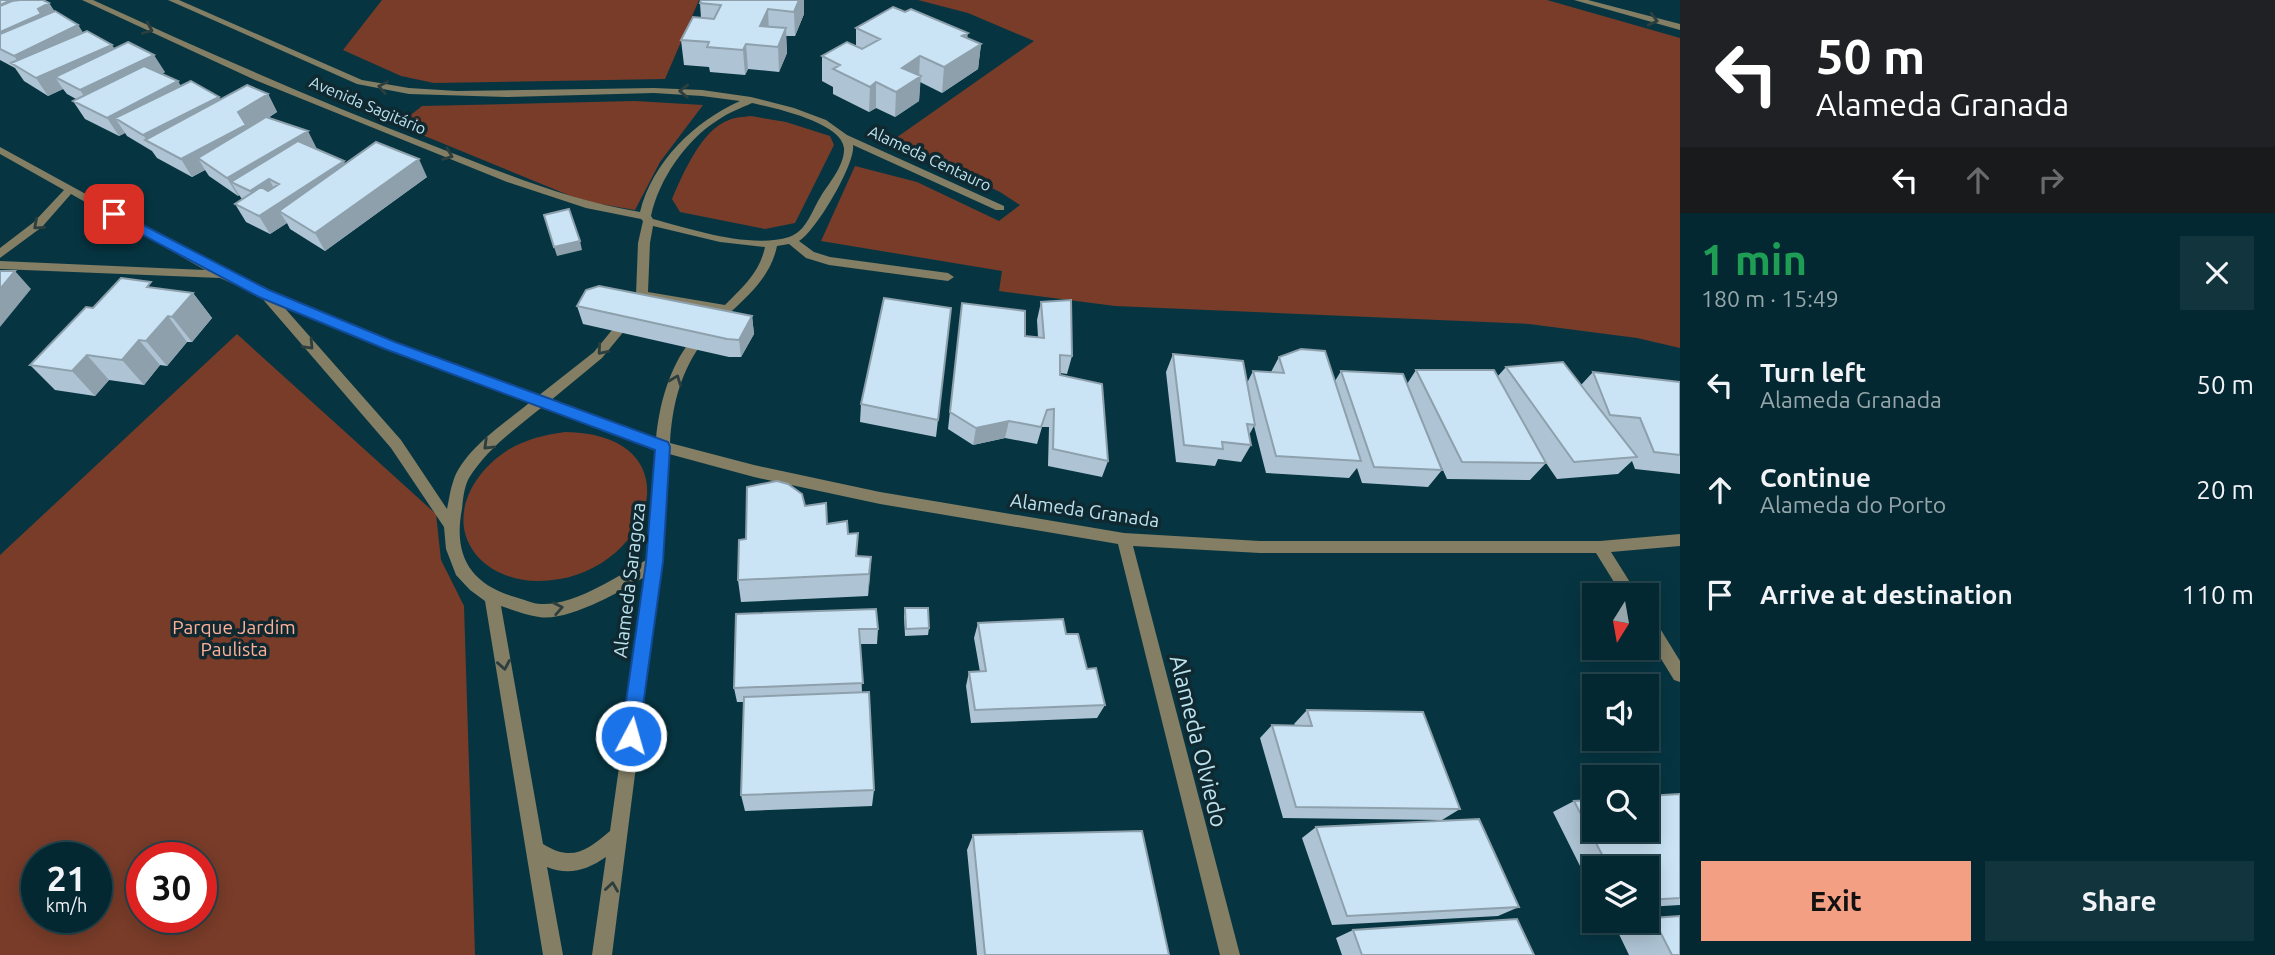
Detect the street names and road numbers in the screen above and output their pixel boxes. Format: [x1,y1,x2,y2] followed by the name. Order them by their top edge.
[307,72,429,138] street label: Avenida Sagitário
[866,122,994,194] street label: Alameda Centauro
[1009,489,1161,531] street label: Alameda Granada
[609,501,649,659] street label: Alameda Saragoza
[1166,652,1232,830] street label: Alameda Olviedo

